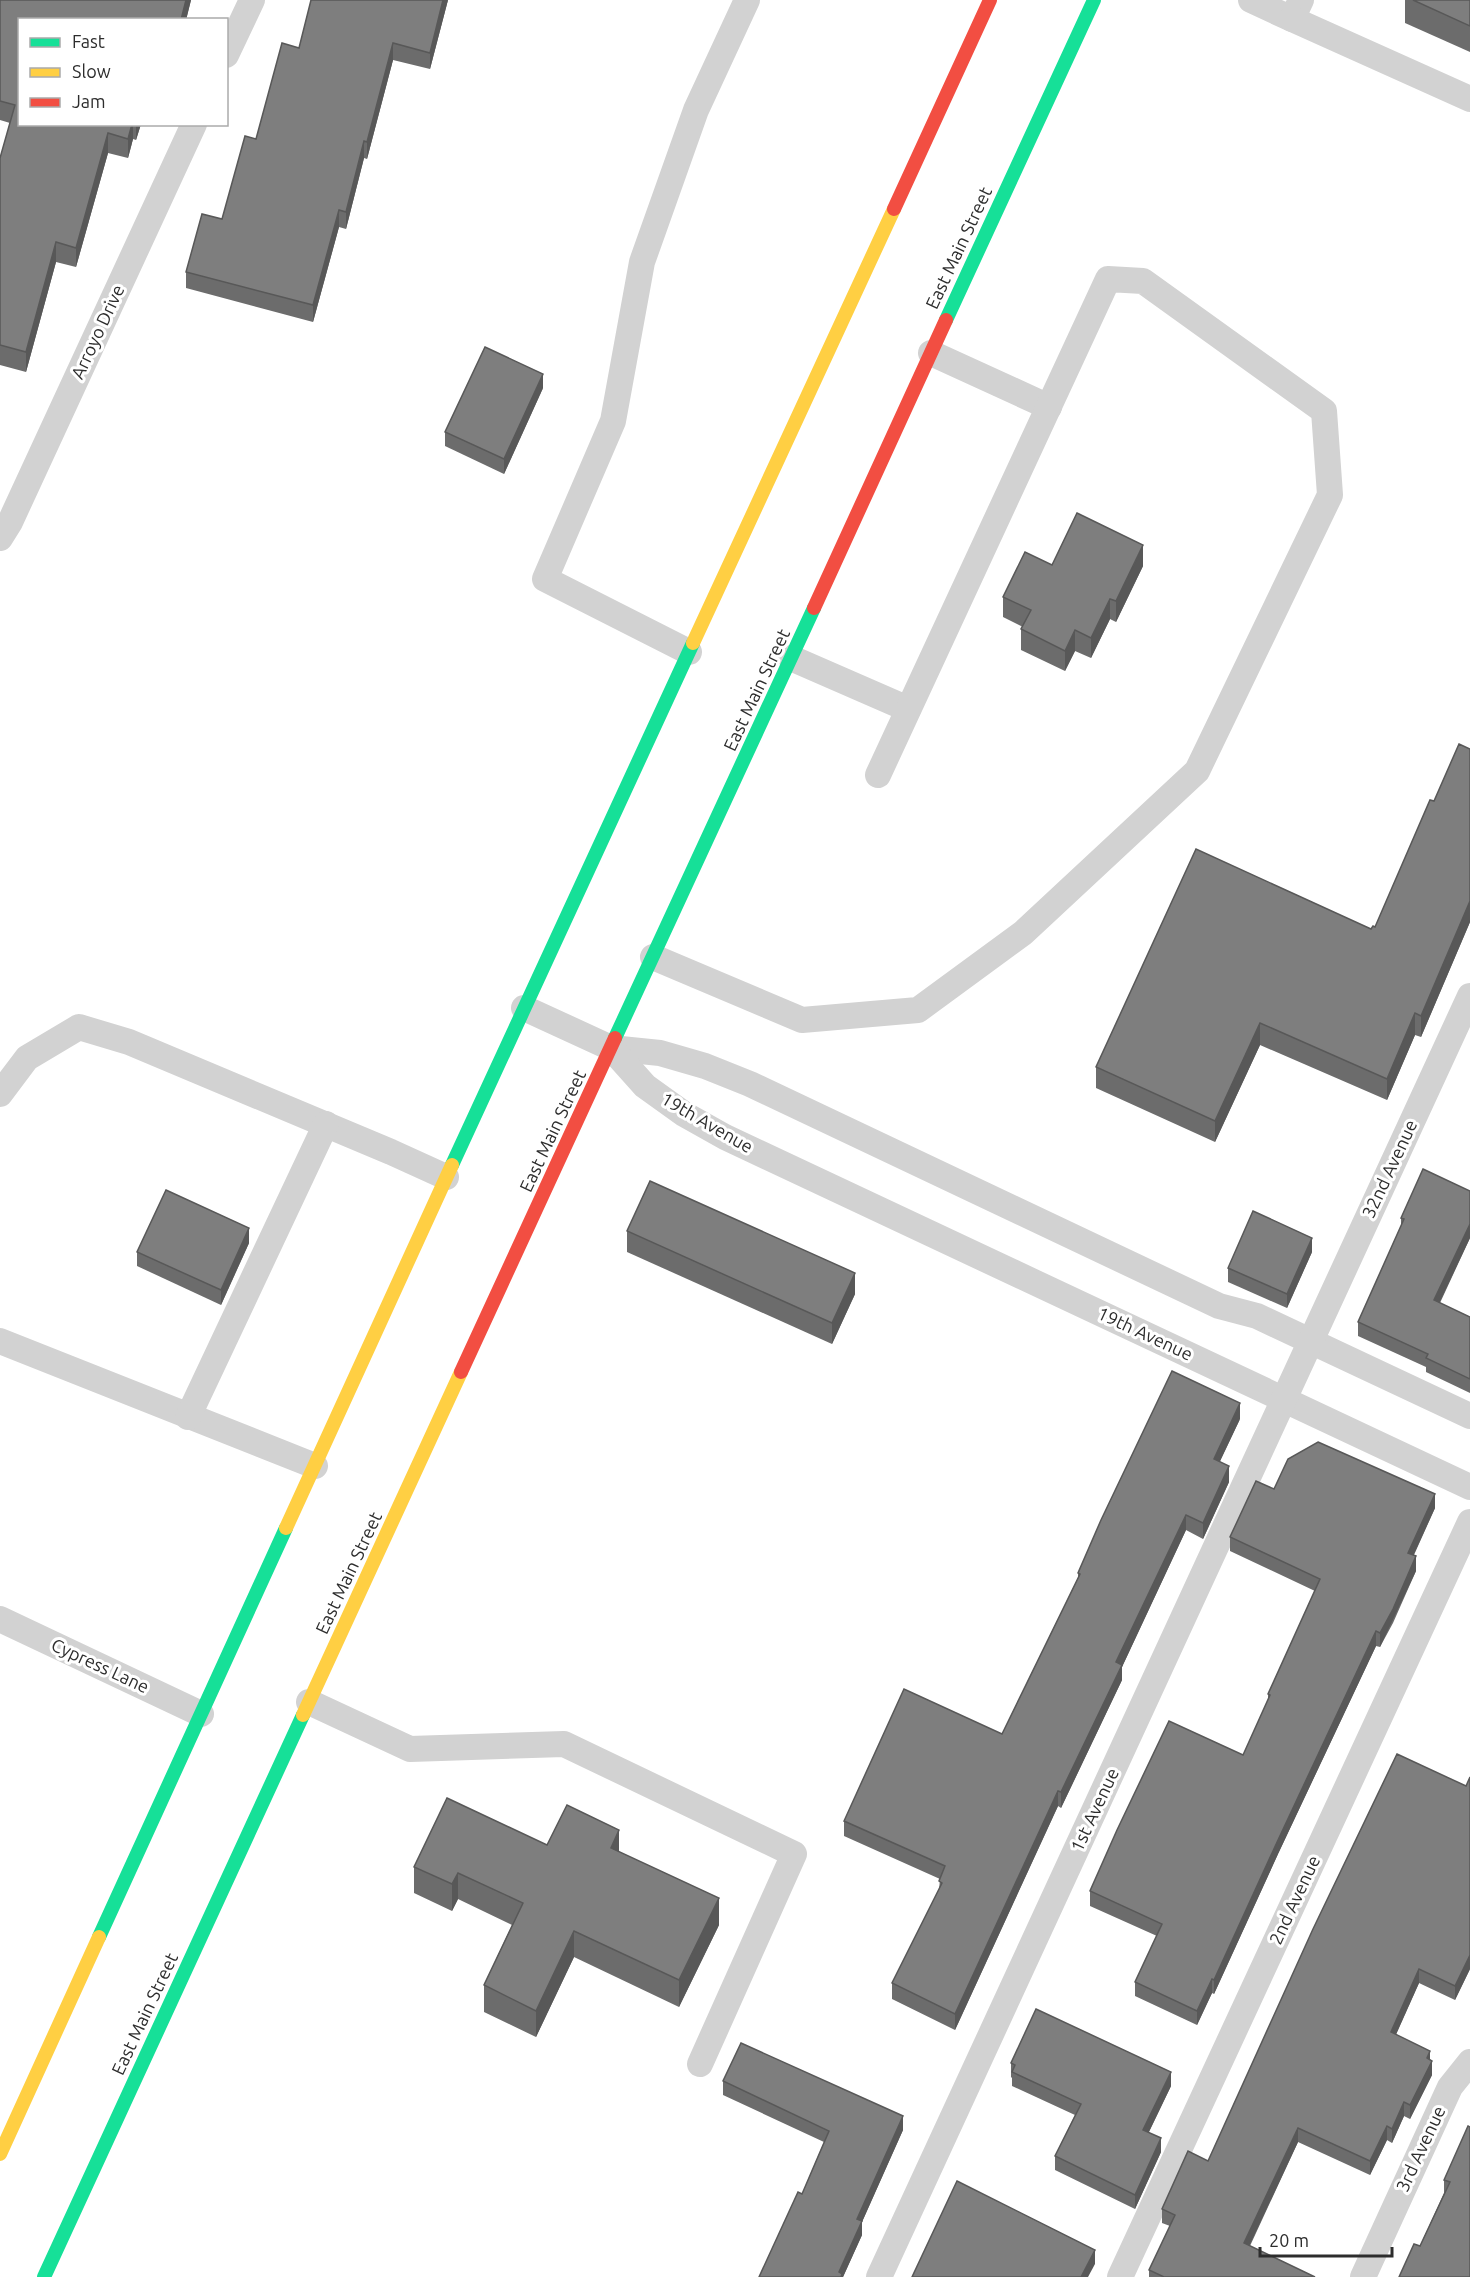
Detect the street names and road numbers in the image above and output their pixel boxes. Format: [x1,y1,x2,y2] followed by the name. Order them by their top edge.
[921,183,995,312] street label: East Main Street
[67,281,128,382] street label: Arroyo Drive
[719,625,793,754] street label: East Main Street
[515,1066,589,1195] street label: East Main Street
[658,1088,757,1156] street label: 19th Avenue
[1358,1116,1421,1221] street label: 32nd Avenue
[1095,1302,1196,1364] street label: 19th Avenue
[311,1508,385,1637] street label: East Main Street
[48,1634,152,1696] street label: Cypress Lane
[1066,1765,1122,1855] street label: 1st Avenue
[1265,1852,1323,1947] street label: 2nd Avenue
[107,1949,181,2078] street label: East Main Street
[1392,2103,1449,2195] street label: 3rd Avenue

